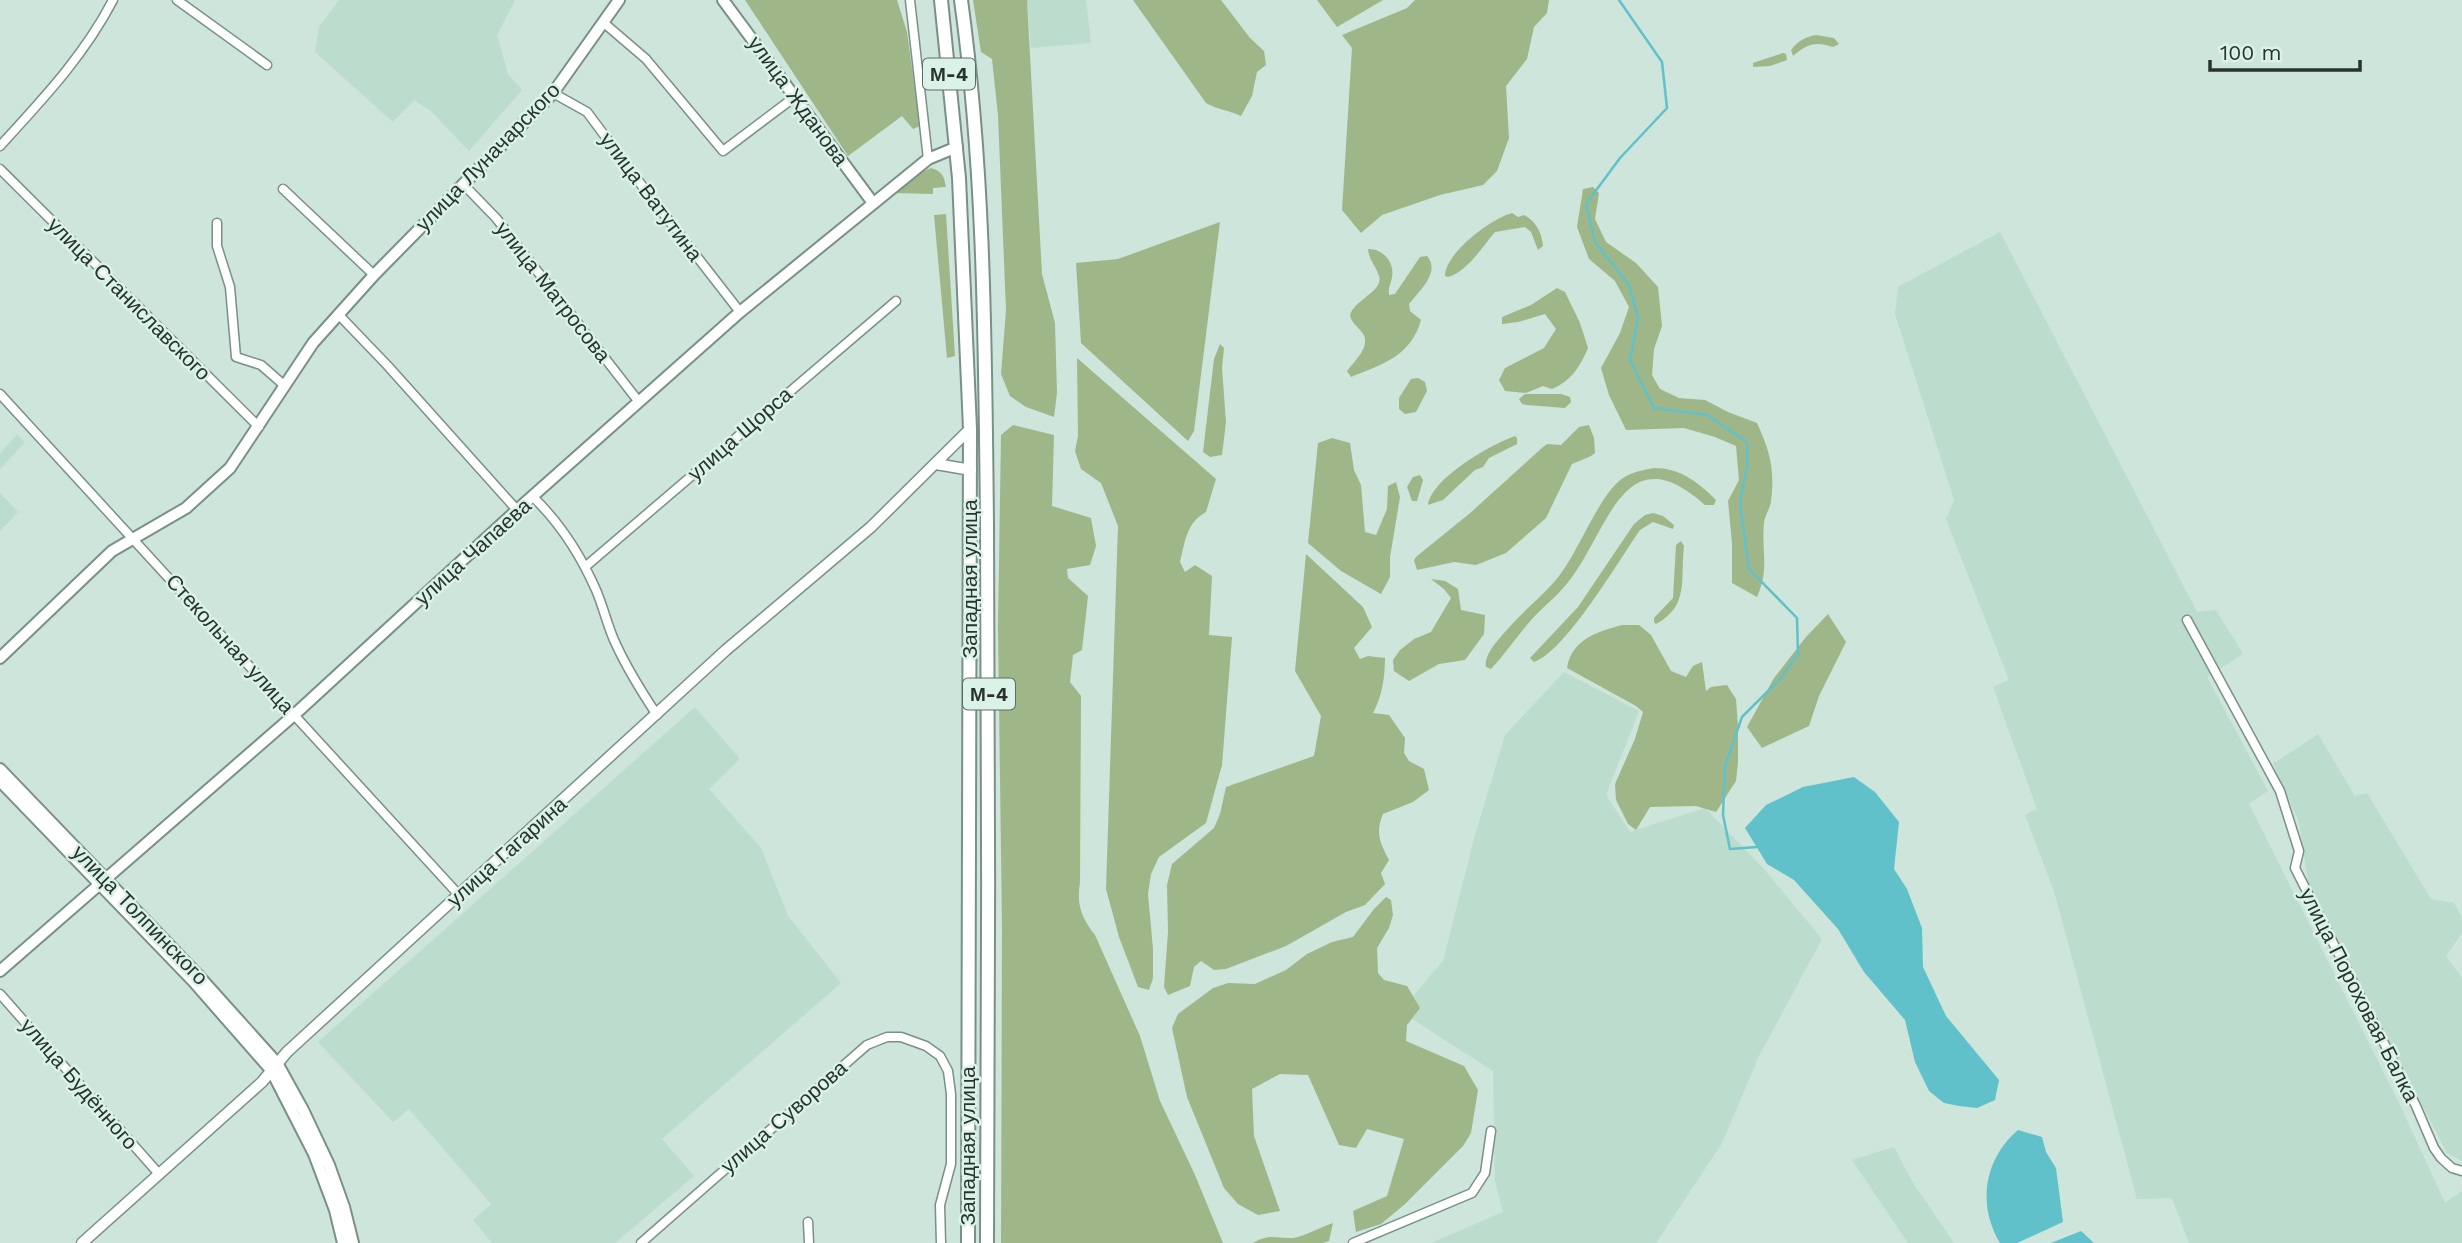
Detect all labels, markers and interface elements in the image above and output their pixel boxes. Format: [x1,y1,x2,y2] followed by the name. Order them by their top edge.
[2210,28,2360,72] scale bar
[743,31,854,171] street label: улица Жданова
[2220,40,2282,65] text: 100 m
[923,58,975,90] road number: М-4
[410,77,565,236] street label: улица Луначарского
[595,127,708,266] street label: улица Ватутина
[43,212,216,385] street label: улица Станиславского
[491,216,616,367] street label: улица Матросова
[682,381,797,486] street label: улица Щорса
[409,493,536,610] street label: улица Чапаева
[957,499,982,659] street label: Западная улица
[161,569,300,719] street label: Стекольная улица
[963,678,1015,709] road number: М-4
[442,791,572,912] street label: улица Гагарина
[67,840,214,990] street label: улица Толпинского
[2295,884,2425,1106] street label: улица Пороховая Балка
[16,1013,143,1154] street label: улица Будённого
[715,1055,852,1178] street label: улица Суворова
[955,1066,980,1226] street label: Западная улица

